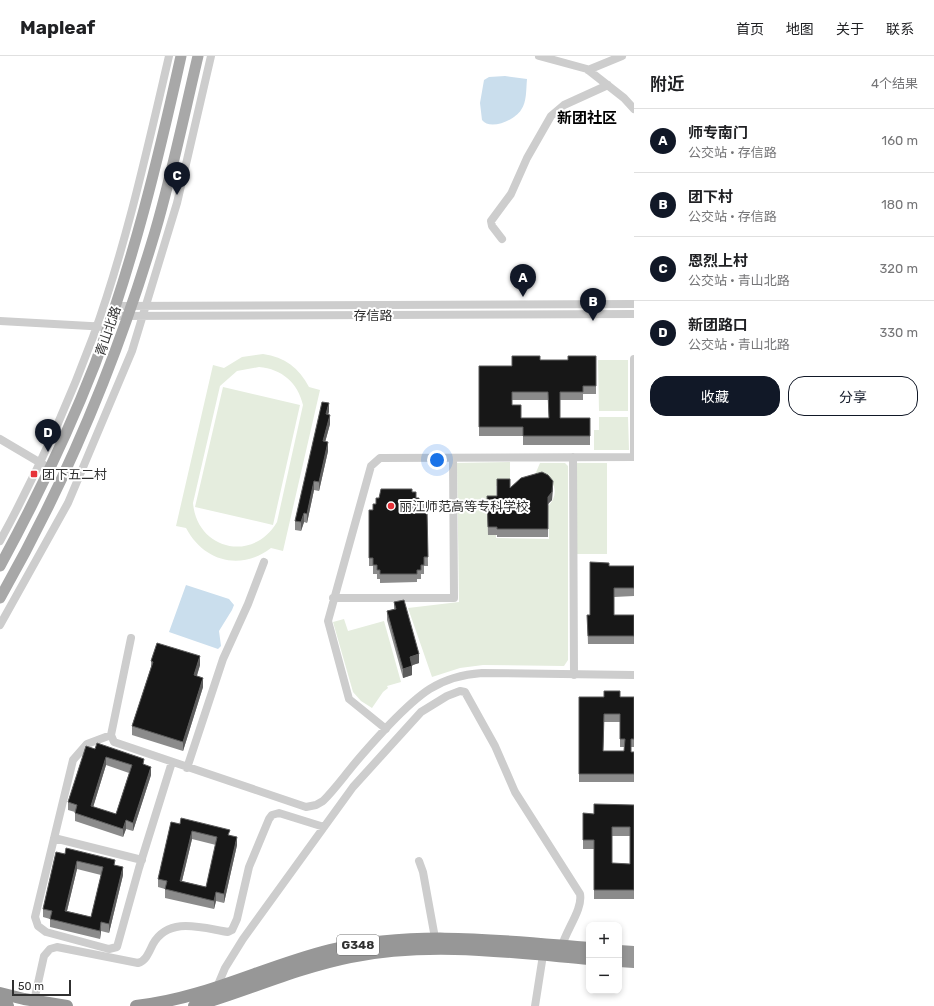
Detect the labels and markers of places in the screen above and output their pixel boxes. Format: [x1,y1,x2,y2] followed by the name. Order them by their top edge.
[164,162,190,195] pin: C
[510,264,536,297] pin: A
[580,288,606,321] pin: B
[35,419,61,452] pin: D
[42,467,107,482] place label: 团下五二村
[29,469,39,479] marker: 团下五二村
[399,499,529,514] place label: 丽江师范高等专科学校
[386,501,396,511] marker: 丽江师范高等专科学校

